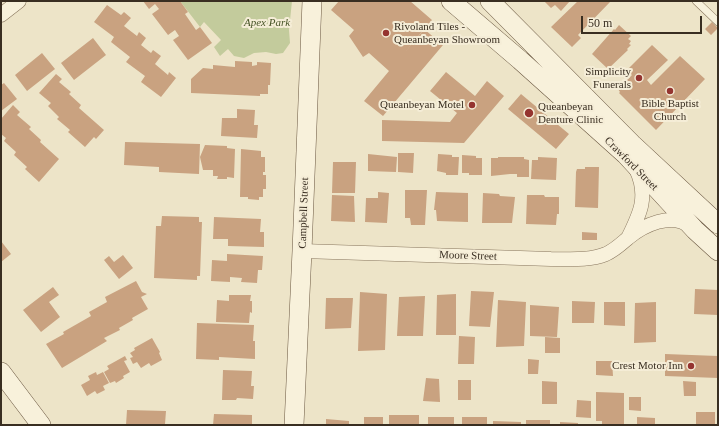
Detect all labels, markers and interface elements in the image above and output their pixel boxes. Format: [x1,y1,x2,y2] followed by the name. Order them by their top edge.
[583,8,704,34] scale bar
[244,16,290,30] park label: Apex Park
[588,16,612,30] text: 50 m
[394,20,500,46] place label: Rivoland Tiles - Queanbeyan Showroom
[381,28,391,38] marker: Rivoland Tiles - Queanbeyan Showroom
[585,65,631,91] place label: Simplicity Funerals
[634,73,644,83] marker: Simplicity Funerals
[665,86,675,96] marker: Bible Baptist Church
[641,97,699,123] place label: Bible Baptist Church
[380,98,464,112] place label: Queanbeyan Motel
[467,100,477,110] marker: Queanbeyan Motel
[538,100,603,126] place label: Queanbeyan Denture Clinic
[523,107,535,119] marker: Queanbeyan Denture Clinic
[601,134,661,194] street label: Crawford Street
[296,177,312,249] street label: Campbell Street
[439,248,497,264] street label: Moore Street
[612,359,683,373] place label: Crest Motor Inn
[686,361,696,371] marker: Crest Motor Inn

